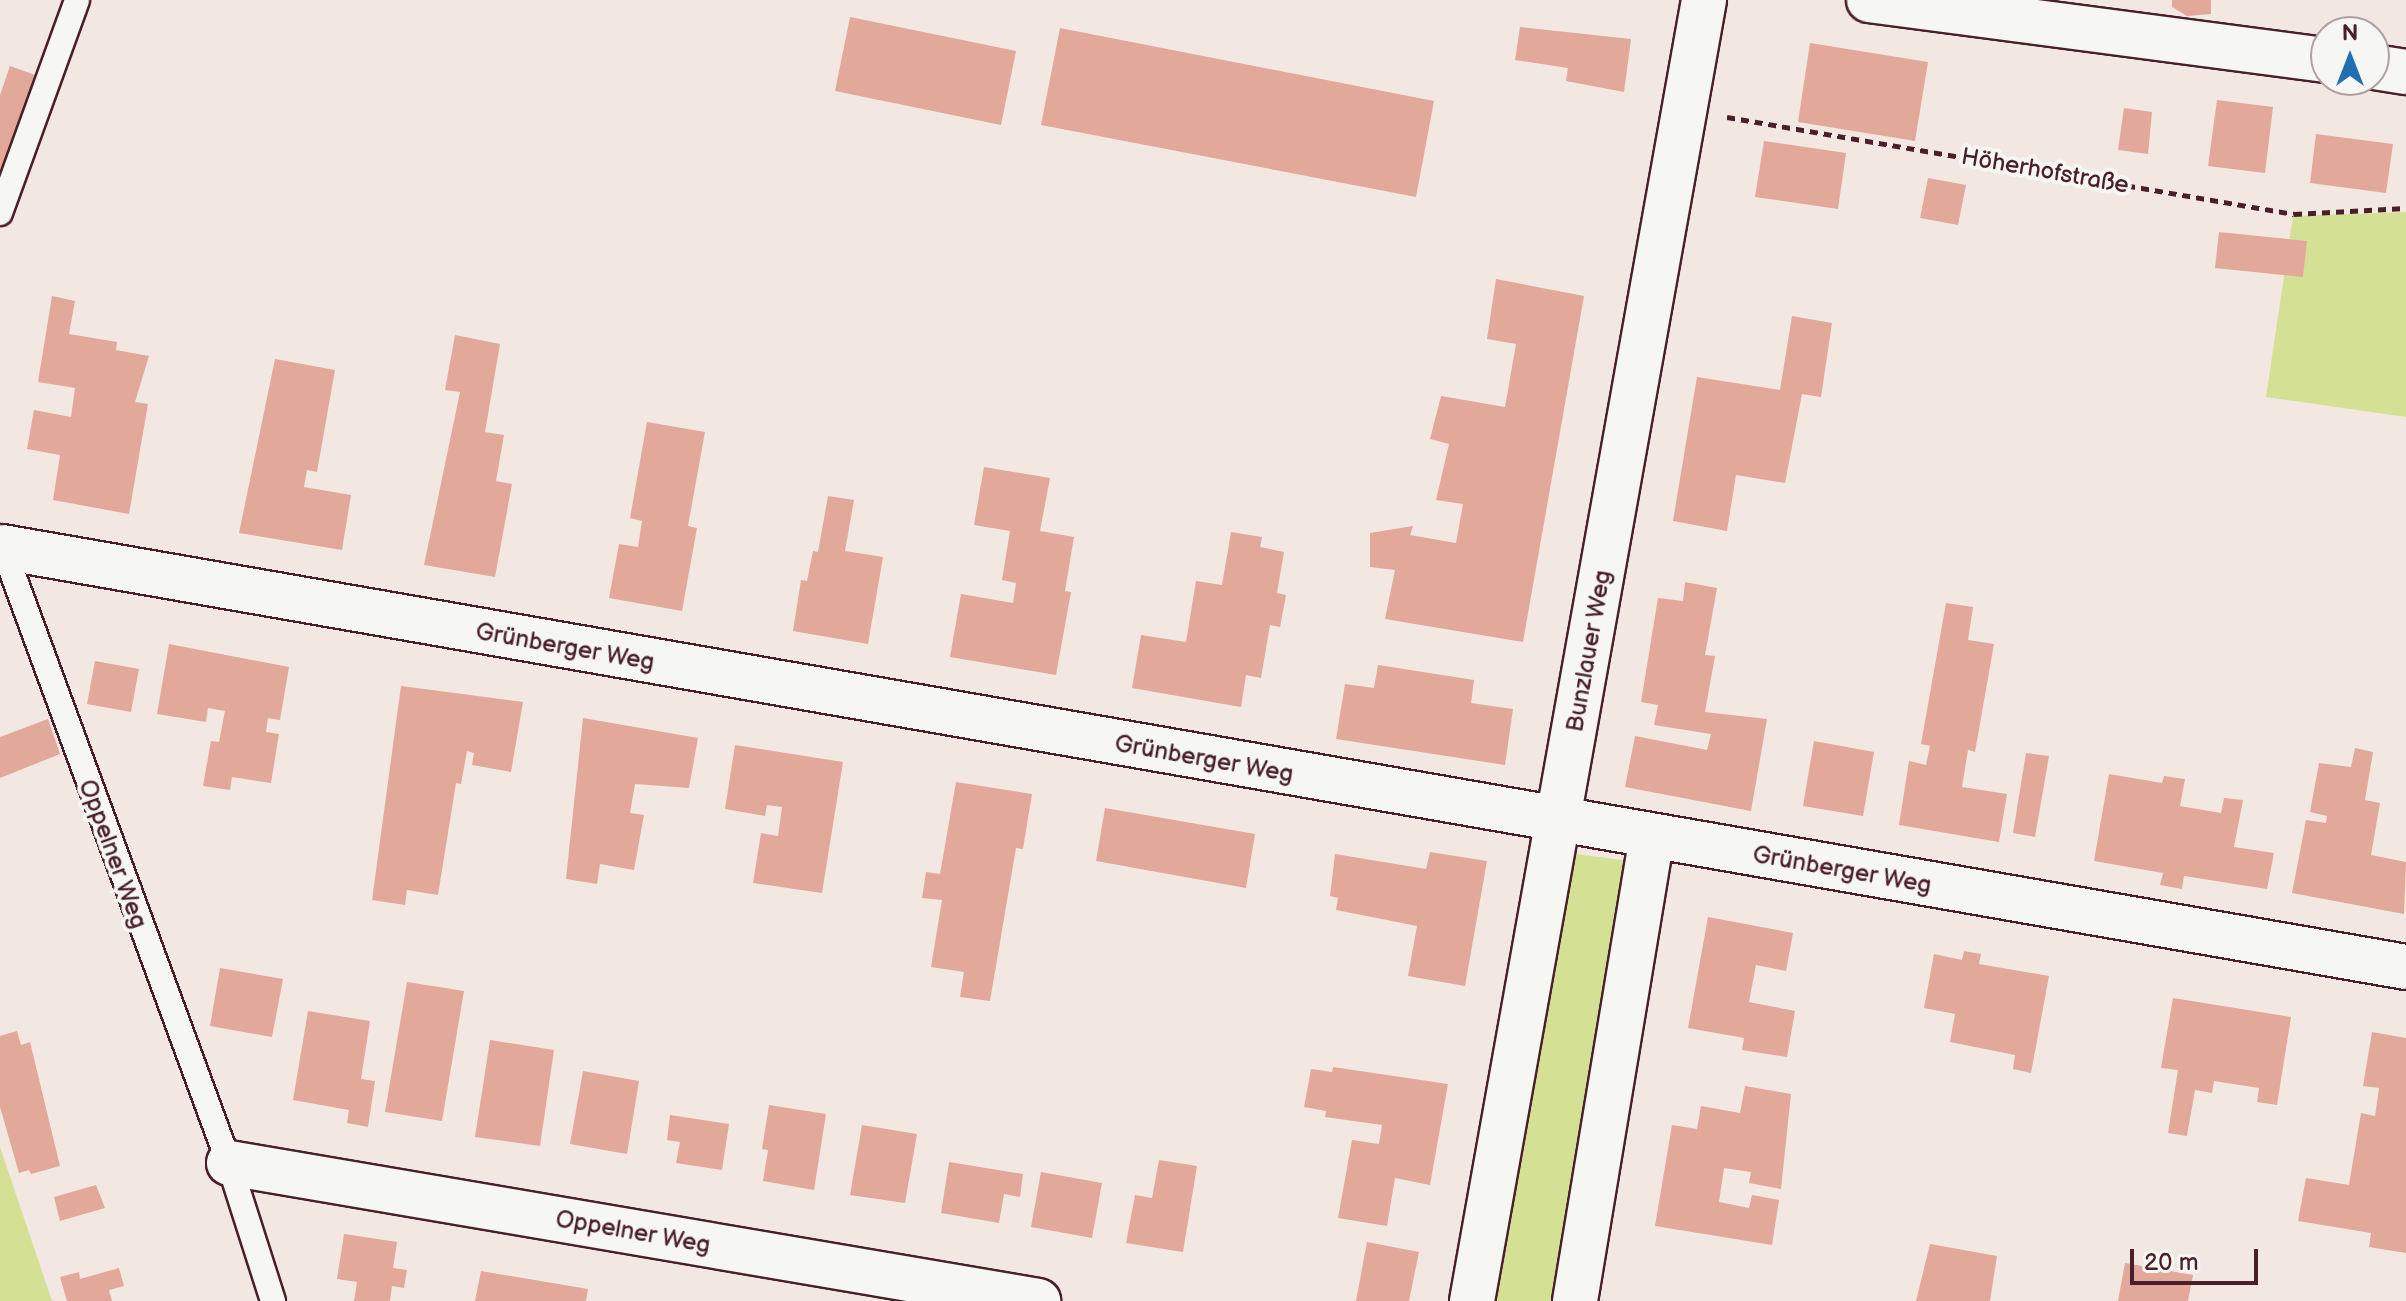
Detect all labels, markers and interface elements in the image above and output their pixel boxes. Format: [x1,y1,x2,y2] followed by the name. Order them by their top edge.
[2310,16,2390,96] north arrow
[2342,20,2358,47] text: N
[1959,142,2131,200] street label: Höherhofstraße
[1560,567,1618,735] street label: Bunzlauer Weg
[473,617,657,677] street label: Grünberger Weg
[1112,729,1296,789] street label: Grünberger Weg
[73,775,153,933] street label: Oppelner Weg
[1750,840,1934,900] street label: Grünberger Weg
[553,1204,713,1260] street label: Oppelner Weg
[2134,1233,2262,1283] scale bar
[2144,1248,2199,1277] text: 20 m

